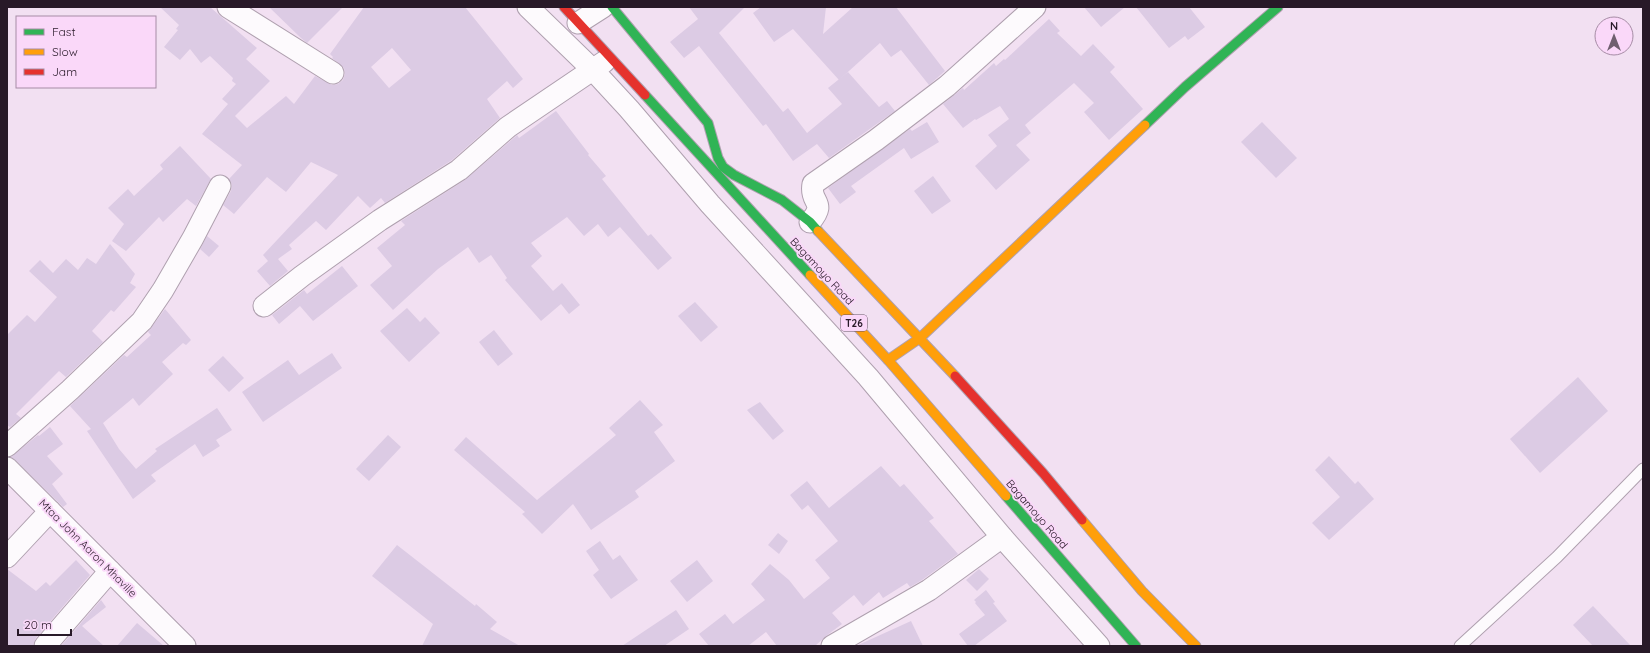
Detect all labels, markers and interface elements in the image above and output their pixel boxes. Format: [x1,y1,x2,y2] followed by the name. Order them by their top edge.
[16,16,156,88] legend
[1594,16,1634,56] north arrow
[1610,19,1618,33] text: N
[52,24,76,39] text: Fast
[52,44,78,59] text: Slow
[52,64,77,79] text: Jam
[787,234,857,308] street label: Bagamoyo Road
[841,315,867,331] road number: T26
[1003,477,1071,551] street label: Bagamoyo Road
[36,496,140,600] street label: Mtaa John Aaron Mhaville
[18,611,71,637] scale bar
[24,617,52,632] text: 20 m

